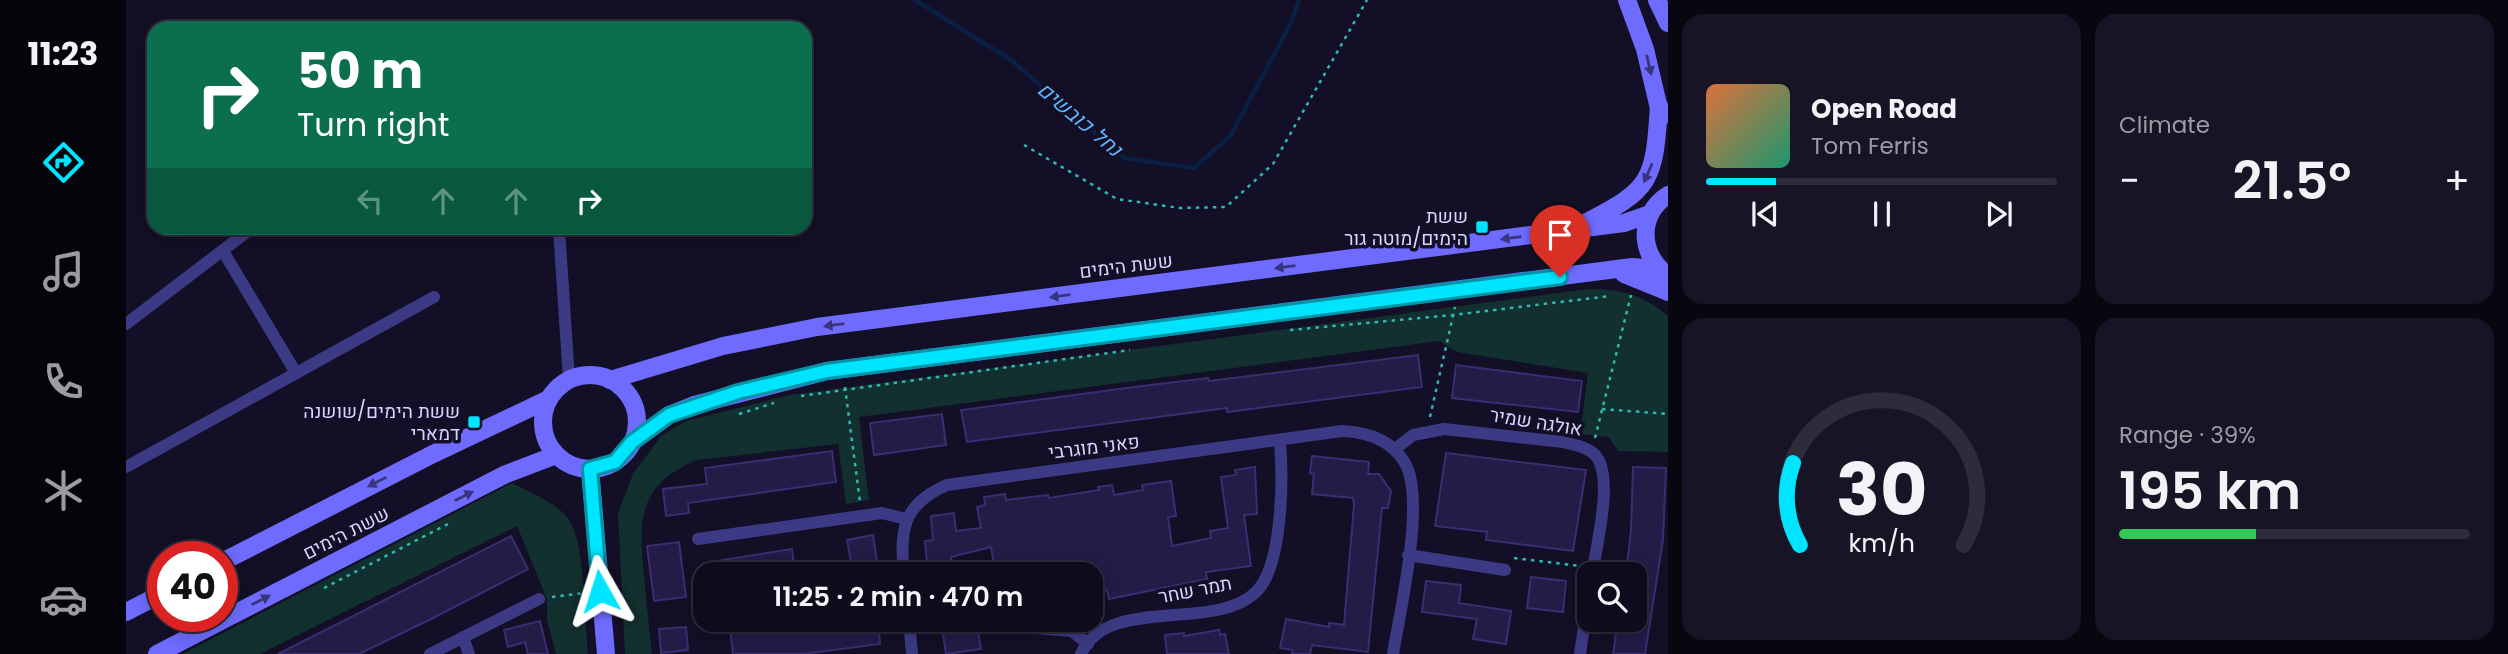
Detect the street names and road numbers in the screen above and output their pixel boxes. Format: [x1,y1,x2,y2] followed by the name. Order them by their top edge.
[1078,247,1174,285] street label: ששת הימים
[1488,401,1584,443] street label: אולגה שמיר
[1047,428,1141,466] street label: פאני מוגרבי
[298,500,394,566] street label: ששת הימים
[1156,570,1234,610] street label: תמר שחר

